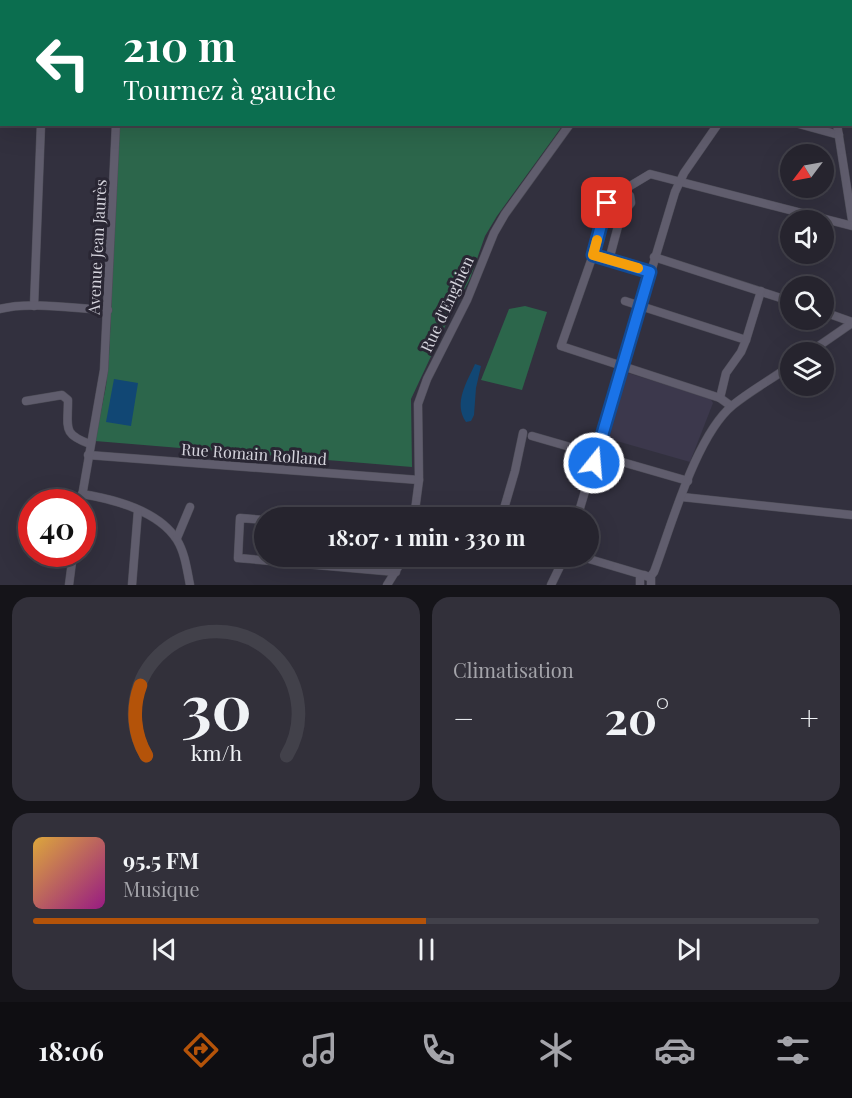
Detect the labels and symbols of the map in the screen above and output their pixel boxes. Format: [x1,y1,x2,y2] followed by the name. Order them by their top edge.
[780,144,834,198] north arrow
[581,177,632,228] pin
[82,179,111,316] street label: Avenue Jean Jaurès
[415,252,478,355] street label: Rue d'Enghien
[562,431,626,495] position arrow
[180,438,328,469] street label: Rue Romain Rolland
[18,489,96,567] speed limit sign: 40

